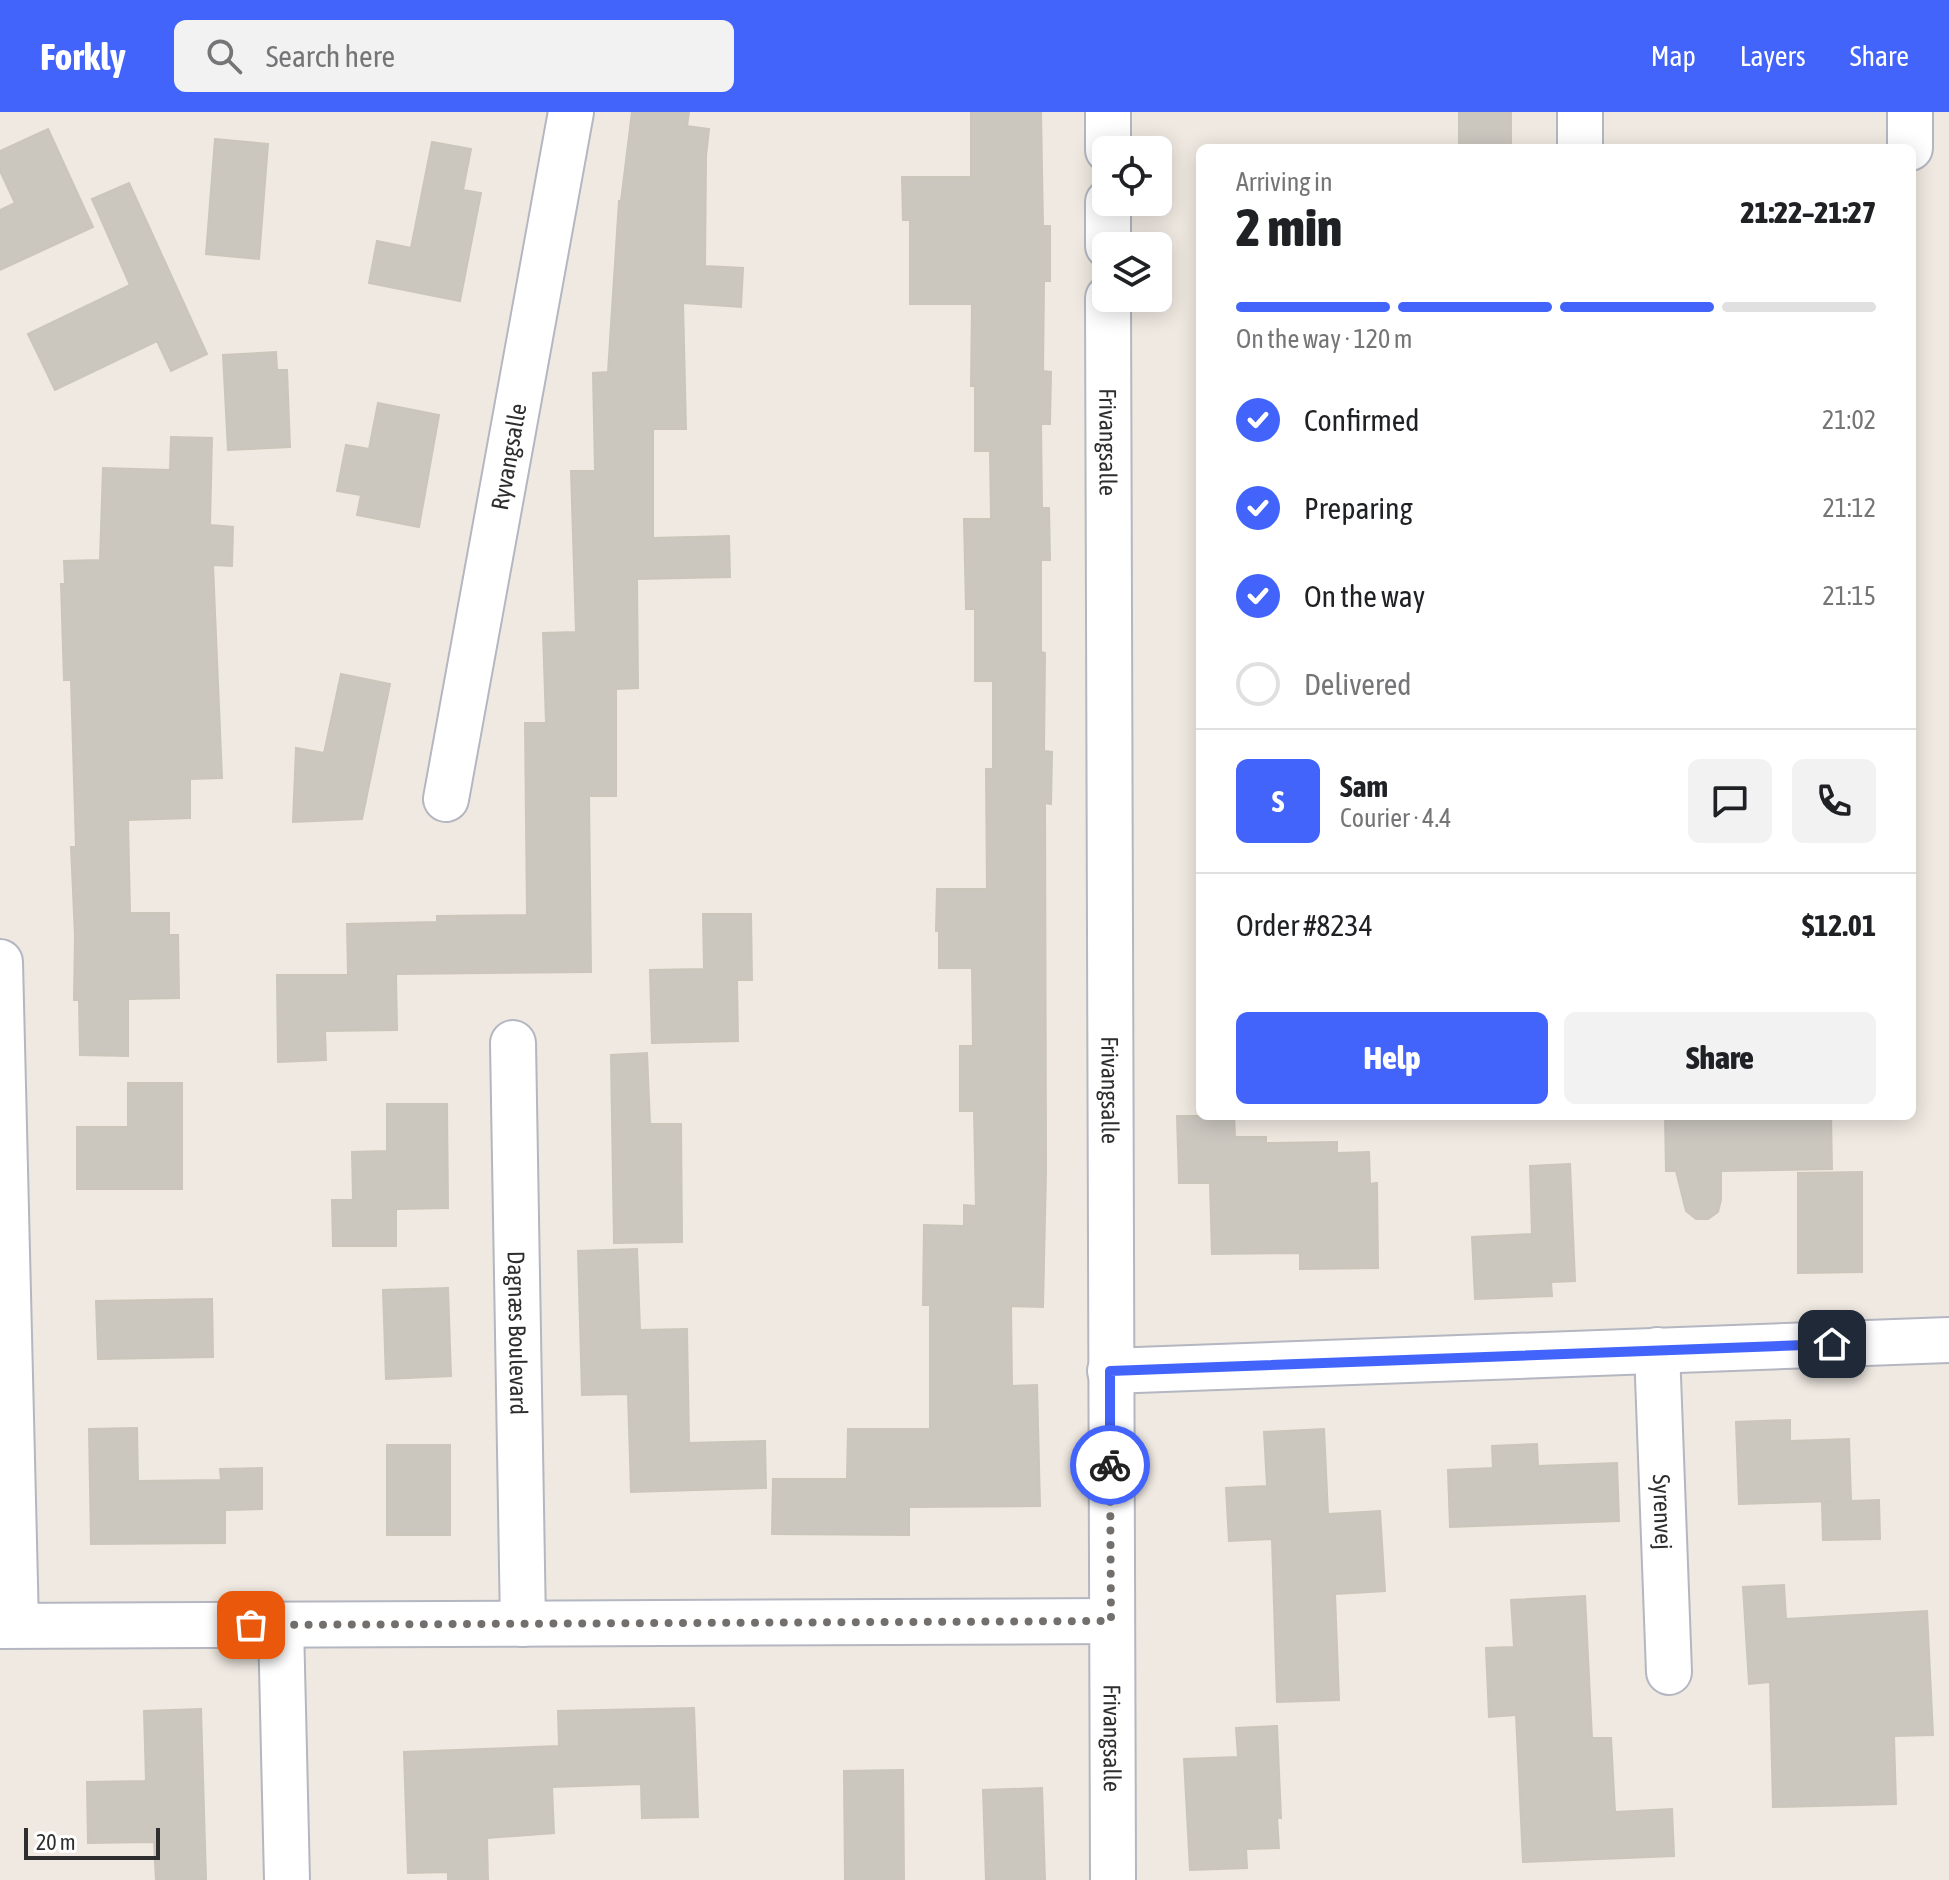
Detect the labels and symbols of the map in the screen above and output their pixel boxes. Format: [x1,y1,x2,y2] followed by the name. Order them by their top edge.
[1095,388,1122,496] street label: Frivangsalle
[485,401,531,512] street label: Ryvangsalle
[1097,1036,1124,1144] street label: Frivangsalle
[503,1251,533,1415] street label: Dagnæs Boulevard
[1798,1310,1866,1378] pin
[1070,1425,1150,1505] courier
[1648,1474,1678,1550] street label: Syrenvej
[217,1591,285,1659] pin
[1099,1684,1126,1792] street label: Frivangsalle
[24,1824,160,1860] scale bar

